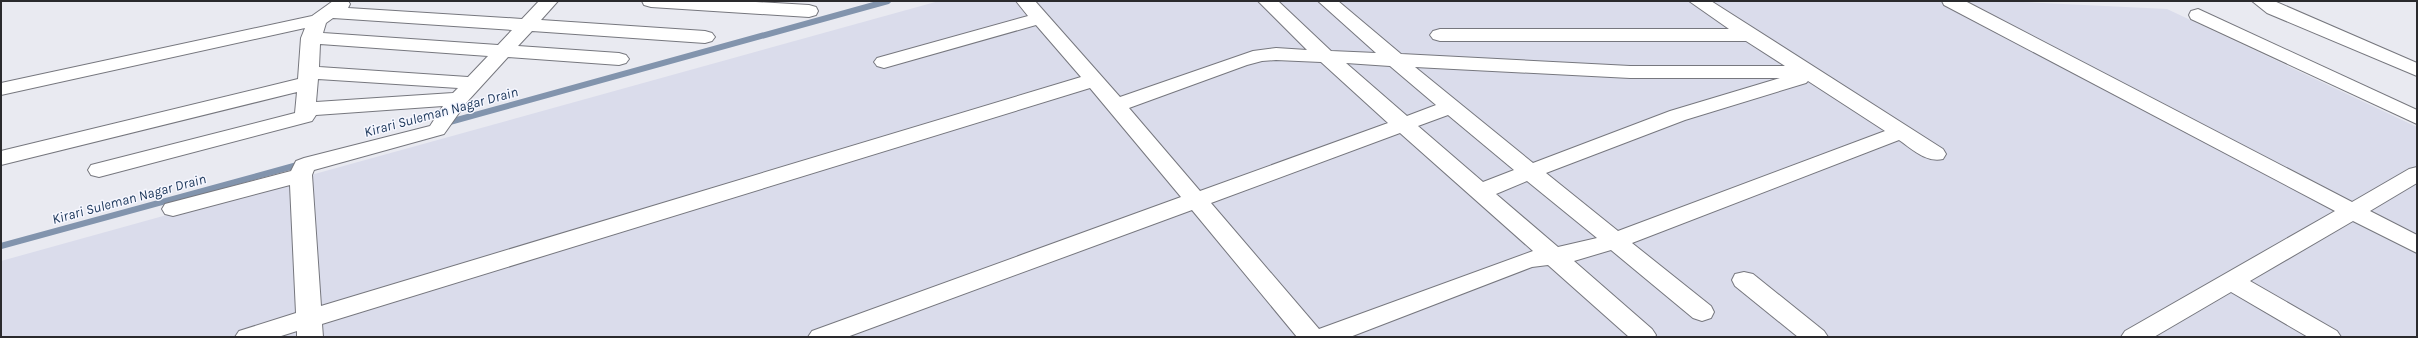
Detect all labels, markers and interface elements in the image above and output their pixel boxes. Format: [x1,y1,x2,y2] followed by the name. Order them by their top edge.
[362,83,520,141] water label: Kirari Suleman Nagar Drain
[50,170,208,228] water label: Kirari Suleman Nagar Drain

